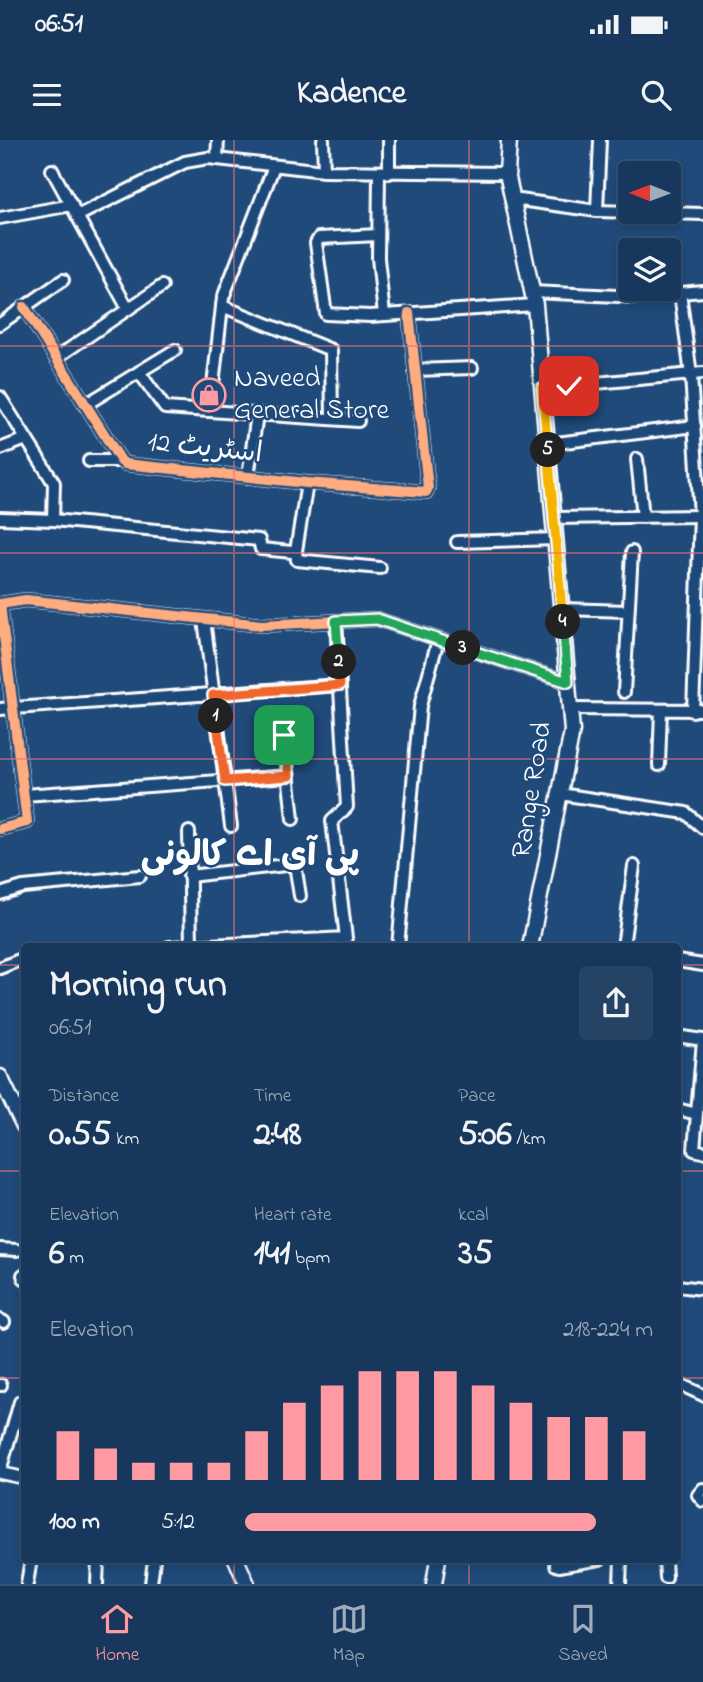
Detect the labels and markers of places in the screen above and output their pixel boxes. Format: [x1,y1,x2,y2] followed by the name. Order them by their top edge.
[539,356,599,416] pin
[234,359,390,432] place label: Naveed General Store
[190,376,228,414] shop icon: Naveed General Store
[530,432,566,468] pin: 5
[546,604,580,640] pin: 4
[446,630,480,666] pin: 3
[322,644,356,680] pin: 2
[198,698,234,734] pin: 1
[254,705,314,765] pin

